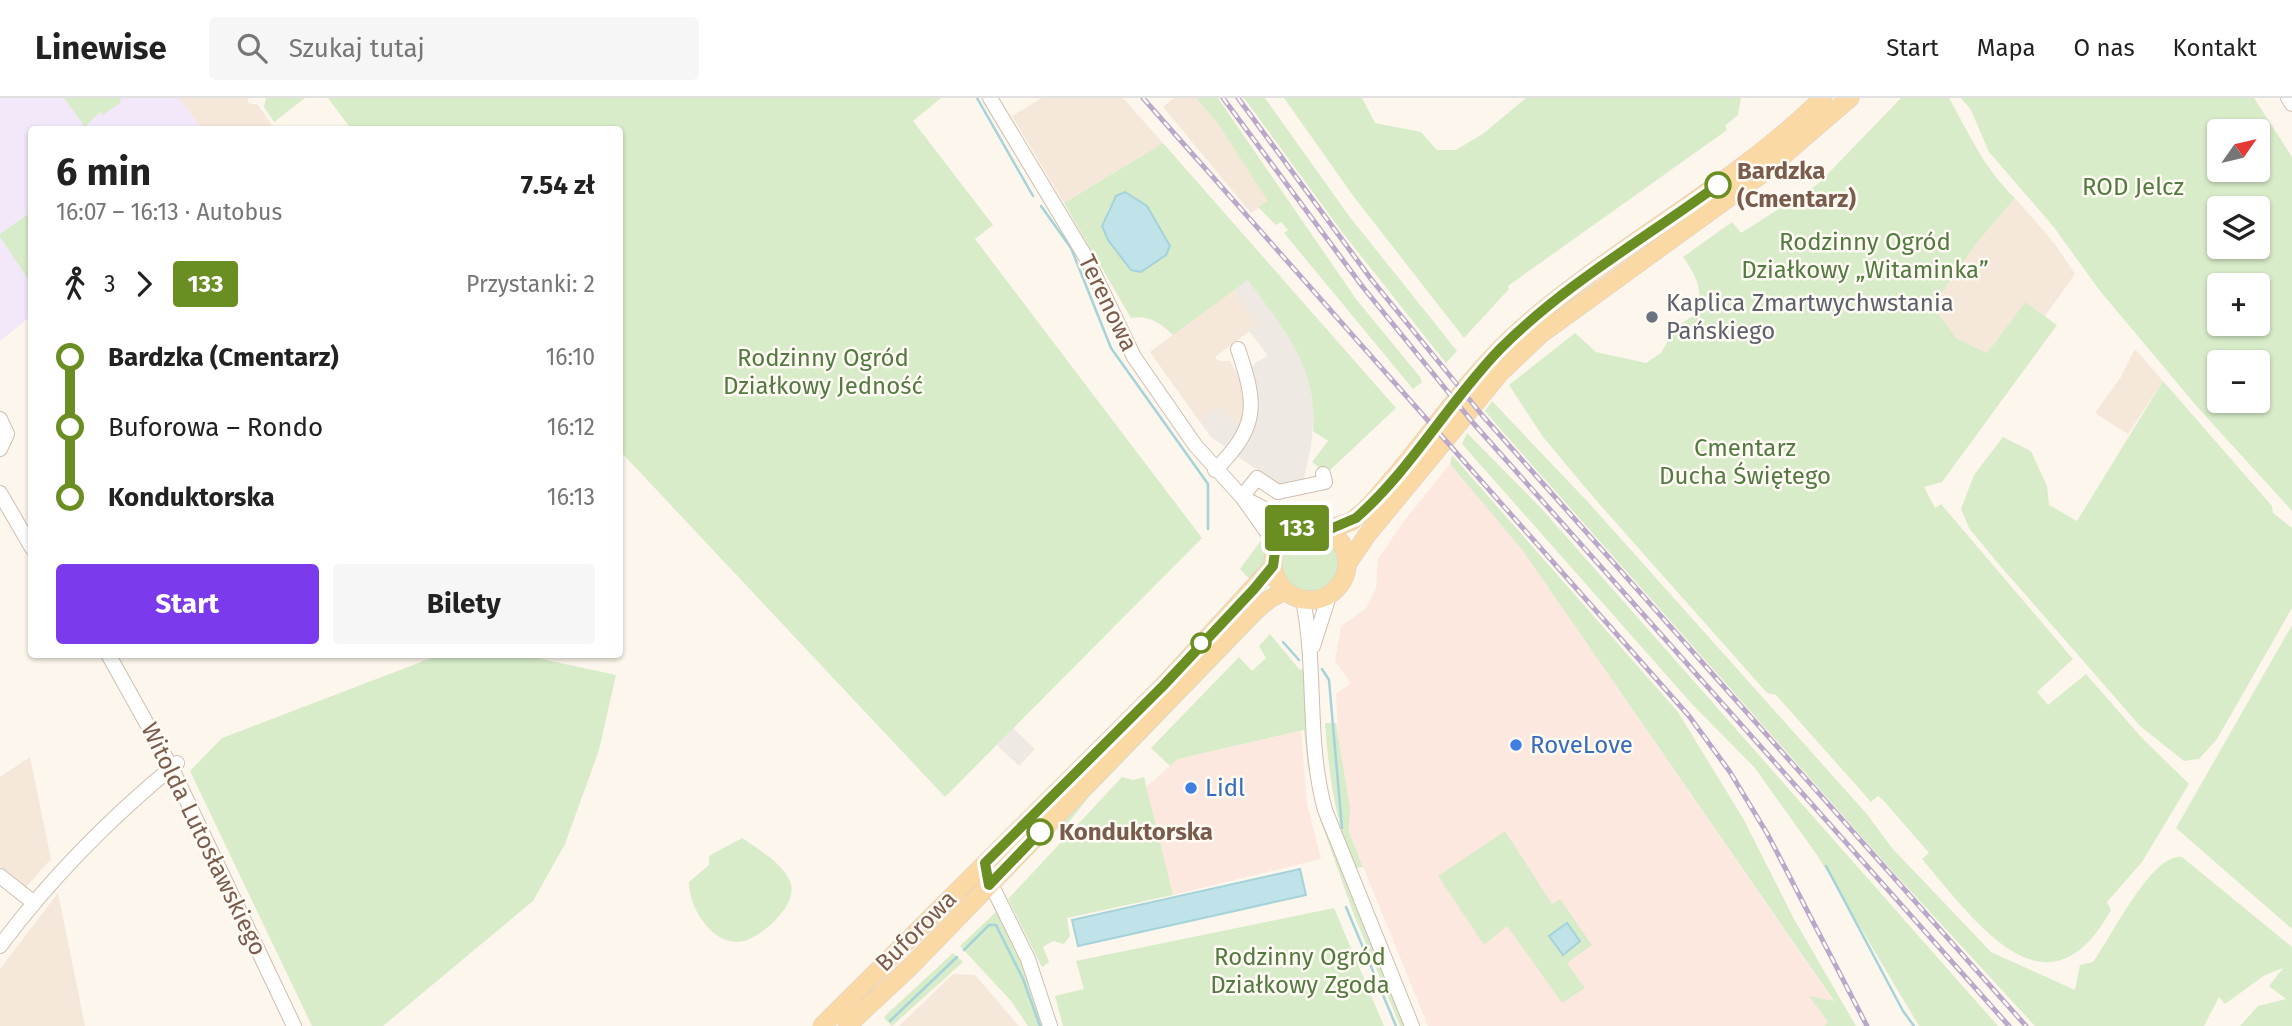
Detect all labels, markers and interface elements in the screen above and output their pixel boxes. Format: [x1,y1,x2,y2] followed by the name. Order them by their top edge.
[209,17,699,80] search box
[35,28,167,68] text: Linewise
[233,29,271,67] icon: search
[289,33,425,64] text: Szukaj tutaj
[1886,34,1939,62] text: Start
[1977,34,2036,62] text: Mapa
[2074,34,2135,62] text: O nas
[2173,34,2257,62] text: Kontakt
[2207,119,2270,182] north arrow
[2207,119,2270,413] map controls
[56,149,151,195] text: 6 min
[1737,157,1856,213] place label: Bardzka (Cmentarz)
[521,170,595,201] text: 7.54 zł
[1705,172,1731,198] marker: Bardzka (Cmentarz)
[2082,173,2184,201] park label: ROD Jelcz
[2207,196,2270,259] button: layers
[56,198,282,226] text: 16:07 – 16:13 · Autobus
[1741,228,1989,284] park label: Rodzinny Ogród Działkowy „Witaminka”
[1073,250,1143,356] street label: Terenowa
[56,265,94,303] icon: walk
[125,265,163,303] icon: forward
[104,270,115,298] text: 3
[187,270,224,298] text: 133
[466,270,595,298] text: Przystanki: 2
[2207,273,2270,336] button: +
[1666,289,1954,345] place label: Kaplica Zmartwychwstania Pańskiego
[1644,309,1660,325] marker: Kaplica Zmartwychwstania Pańskiego
[108,342,339,373] text: Bardzka (Cmentarz)
[545,343,595,371] text: 16:10
[723,344,923,400] park label: Rodzinny Ogród Działkowy Jedność
[2207,350,2270,413] button: −
[108,412,323,443] text: Buforowa – Rondo
[547,413,595,441] text: 16:12
[1659,434,1831,490] park label: Cmentarz Ducha Świętego
[108,482,275,513] text: Konduktorska
[547,483,595,511] text: 16:13
[1257,505,1337,551] line badge: 133
[1279,514,1315,542] text: 133
[56,564,319,644] button: Start
[333,564,595,644] button: Bilety
[1191,633,1211,653] unlabelled marker
[135,718,273,960] street label: Witolda Lutosławskiego
[1530,731,1633,759] place label: RoveLove
[1508,737,1524,753] marker: RoveLove
[1205,774,1245,802] place label: Lidl
[1183,780,1199,796] marker: Lidl
[1059,818,1213,846] place label: Konduktorska
[1027,819,1053,845] marker: Konduktorska
[870,885,962,977] street label: Buforowa
[1210,943,1390,999] park label: Rodzinny Ogród Działkowy Zgoda

